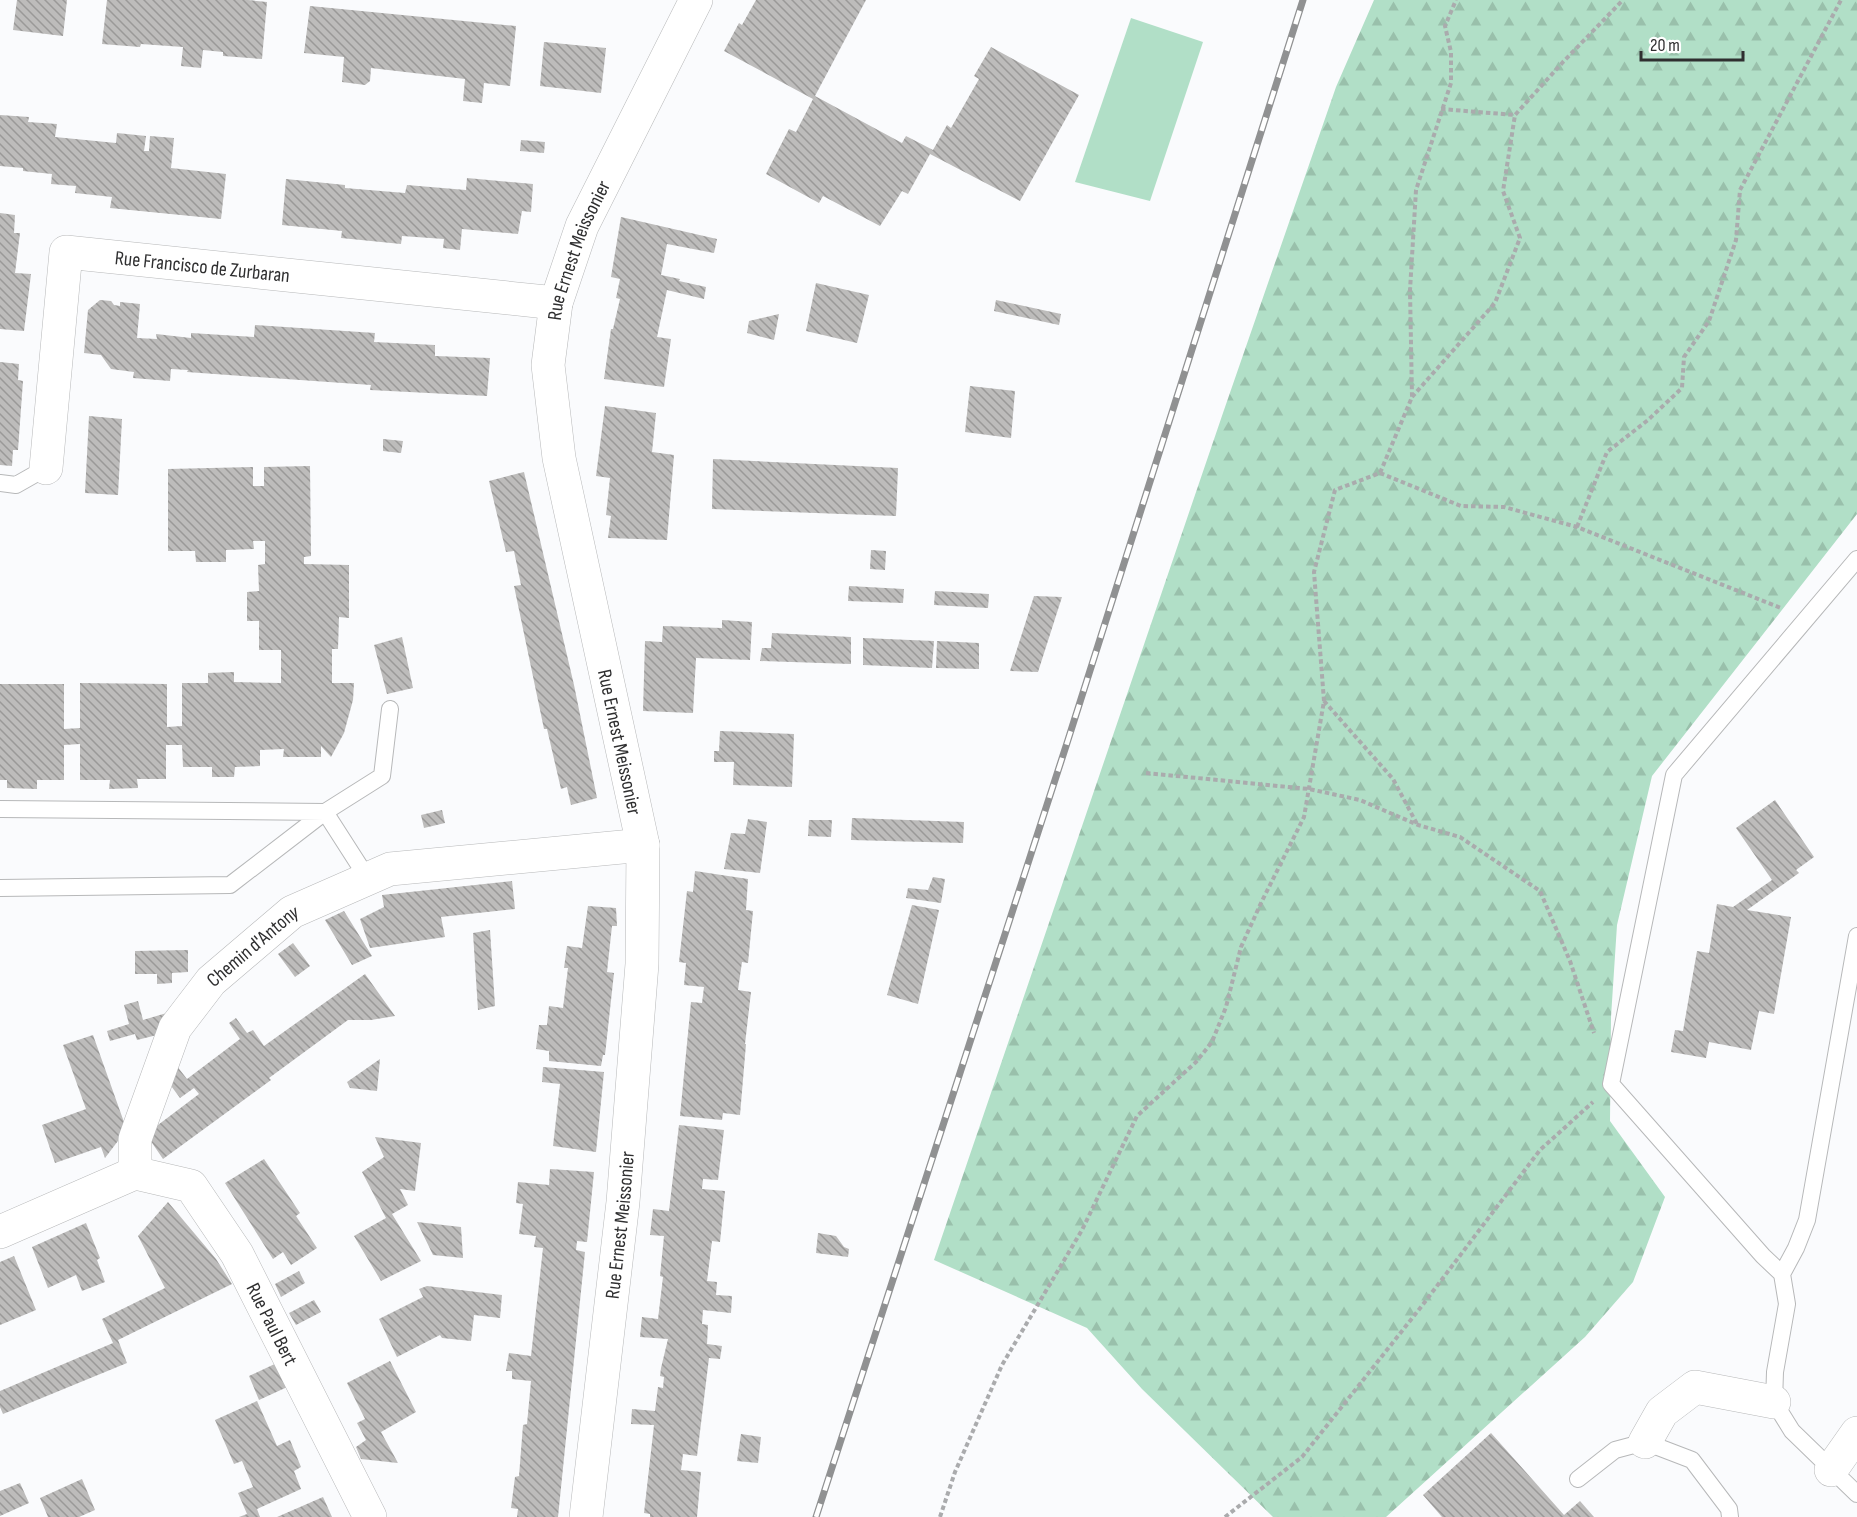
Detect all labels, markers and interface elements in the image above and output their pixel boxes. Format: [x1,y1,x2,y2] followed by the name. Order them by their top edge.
[1641,24,1743,62] scale bar
[1650,35,1680,56] text: 20 m
[543,176,616,322] street label: Rue Ernest Meissonier
[114,246,291,288] street label: Rue Francisco de Zurbaran
[592,667,646,817] street label: Rue Ernest Meissonier
[202,900,303,992] street label: Chemin d'Antony
[601,1150,640,1300] street label: Rue Ernest Meissonier
[241,1279,302,1370] street label: Rue Paul Bert

